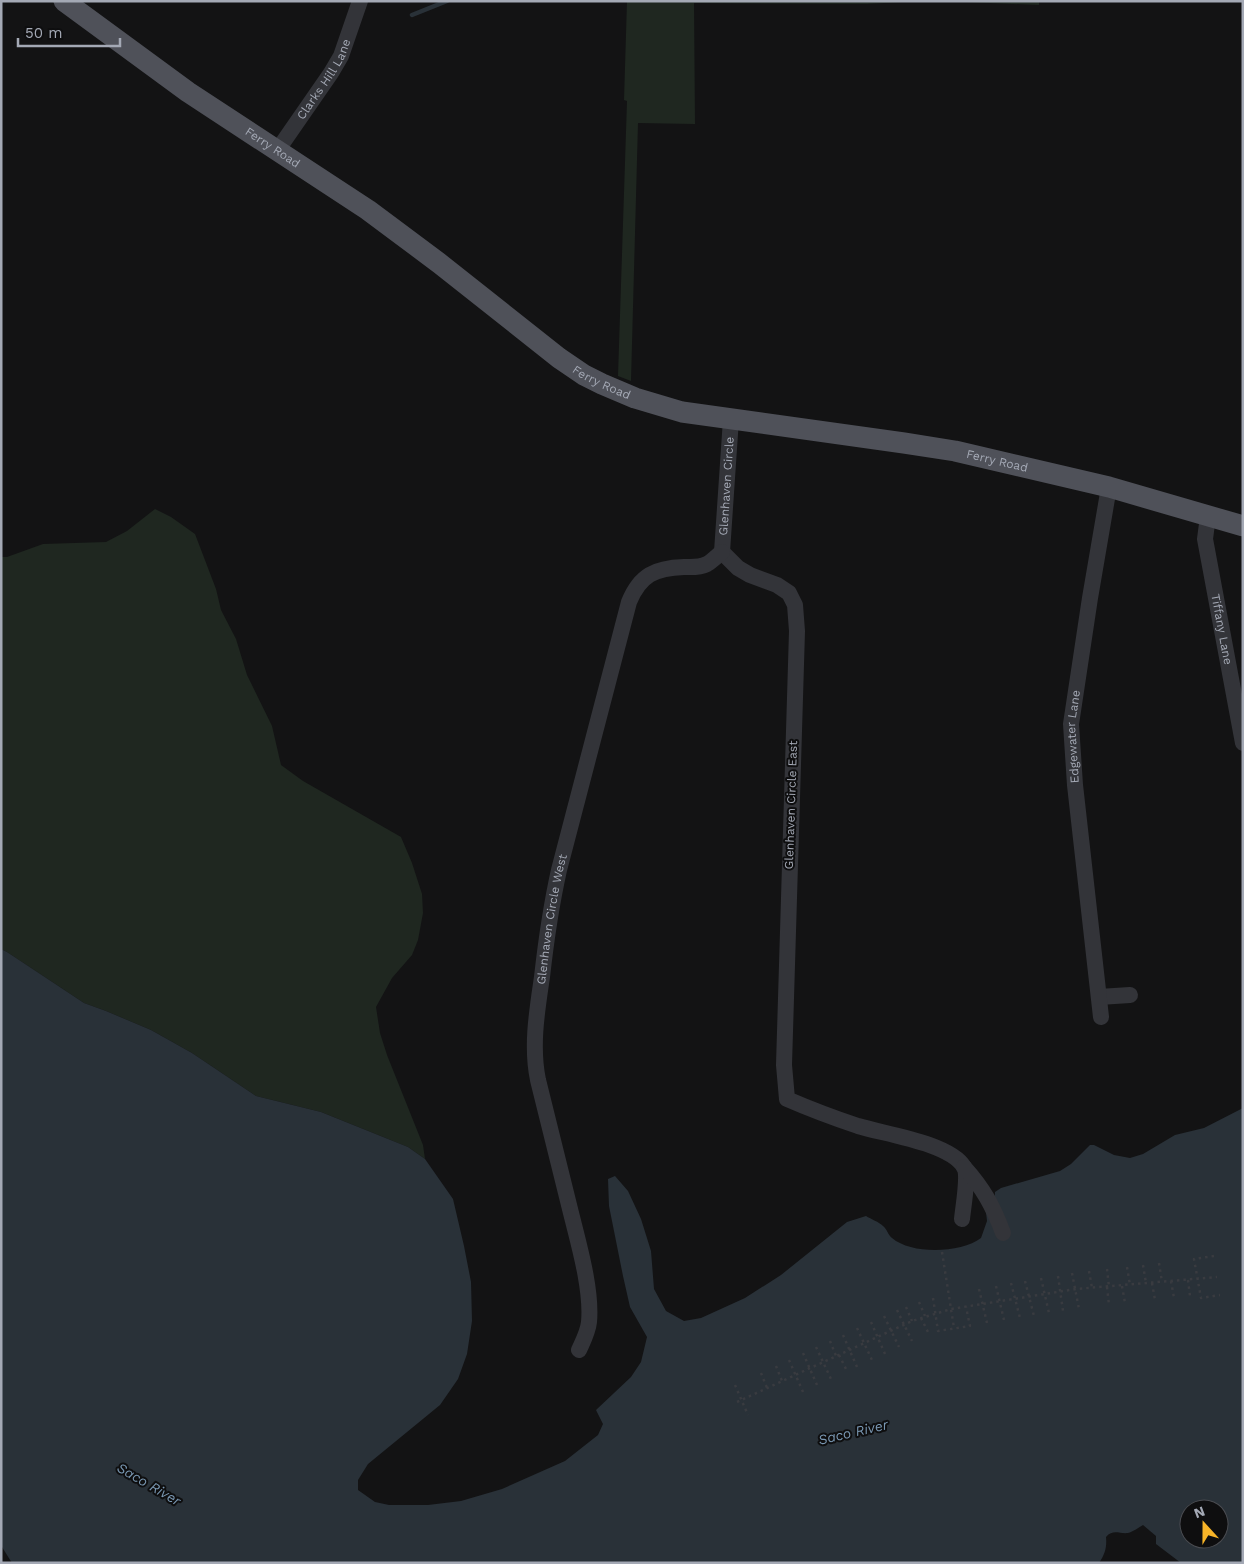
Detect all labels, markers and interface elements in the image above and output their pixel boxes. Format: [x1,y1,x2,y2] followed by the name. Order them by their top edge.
[18,15,120,47] scale bar
[25,24,62,42] text: 50 m
[294,37,353,122] street label: Clarks Hill Lane
[243,124,303,171] street label: Ferry Road
[570,362,633,402] street label: Ferry Road
[716,436,737,536] street label: Glenhaven Circle
[965,447,1029,475] street label: Ferry Road
[1208,593,1235,666] street label: Tiffany Lane
[1064,689,1083,784] street label: Edgewater Lane
[782,740,800,870] street label: Glenhaven Circle East
[534,852,570,986] street label: Glenhaven Circle West
[817,1416,890,1448] water label: Saco River
[114,1459,184,1509] water label: Saco River
[1179,1499,1229,1549] north arrow
[1192,1503,1207,1521] text: N

